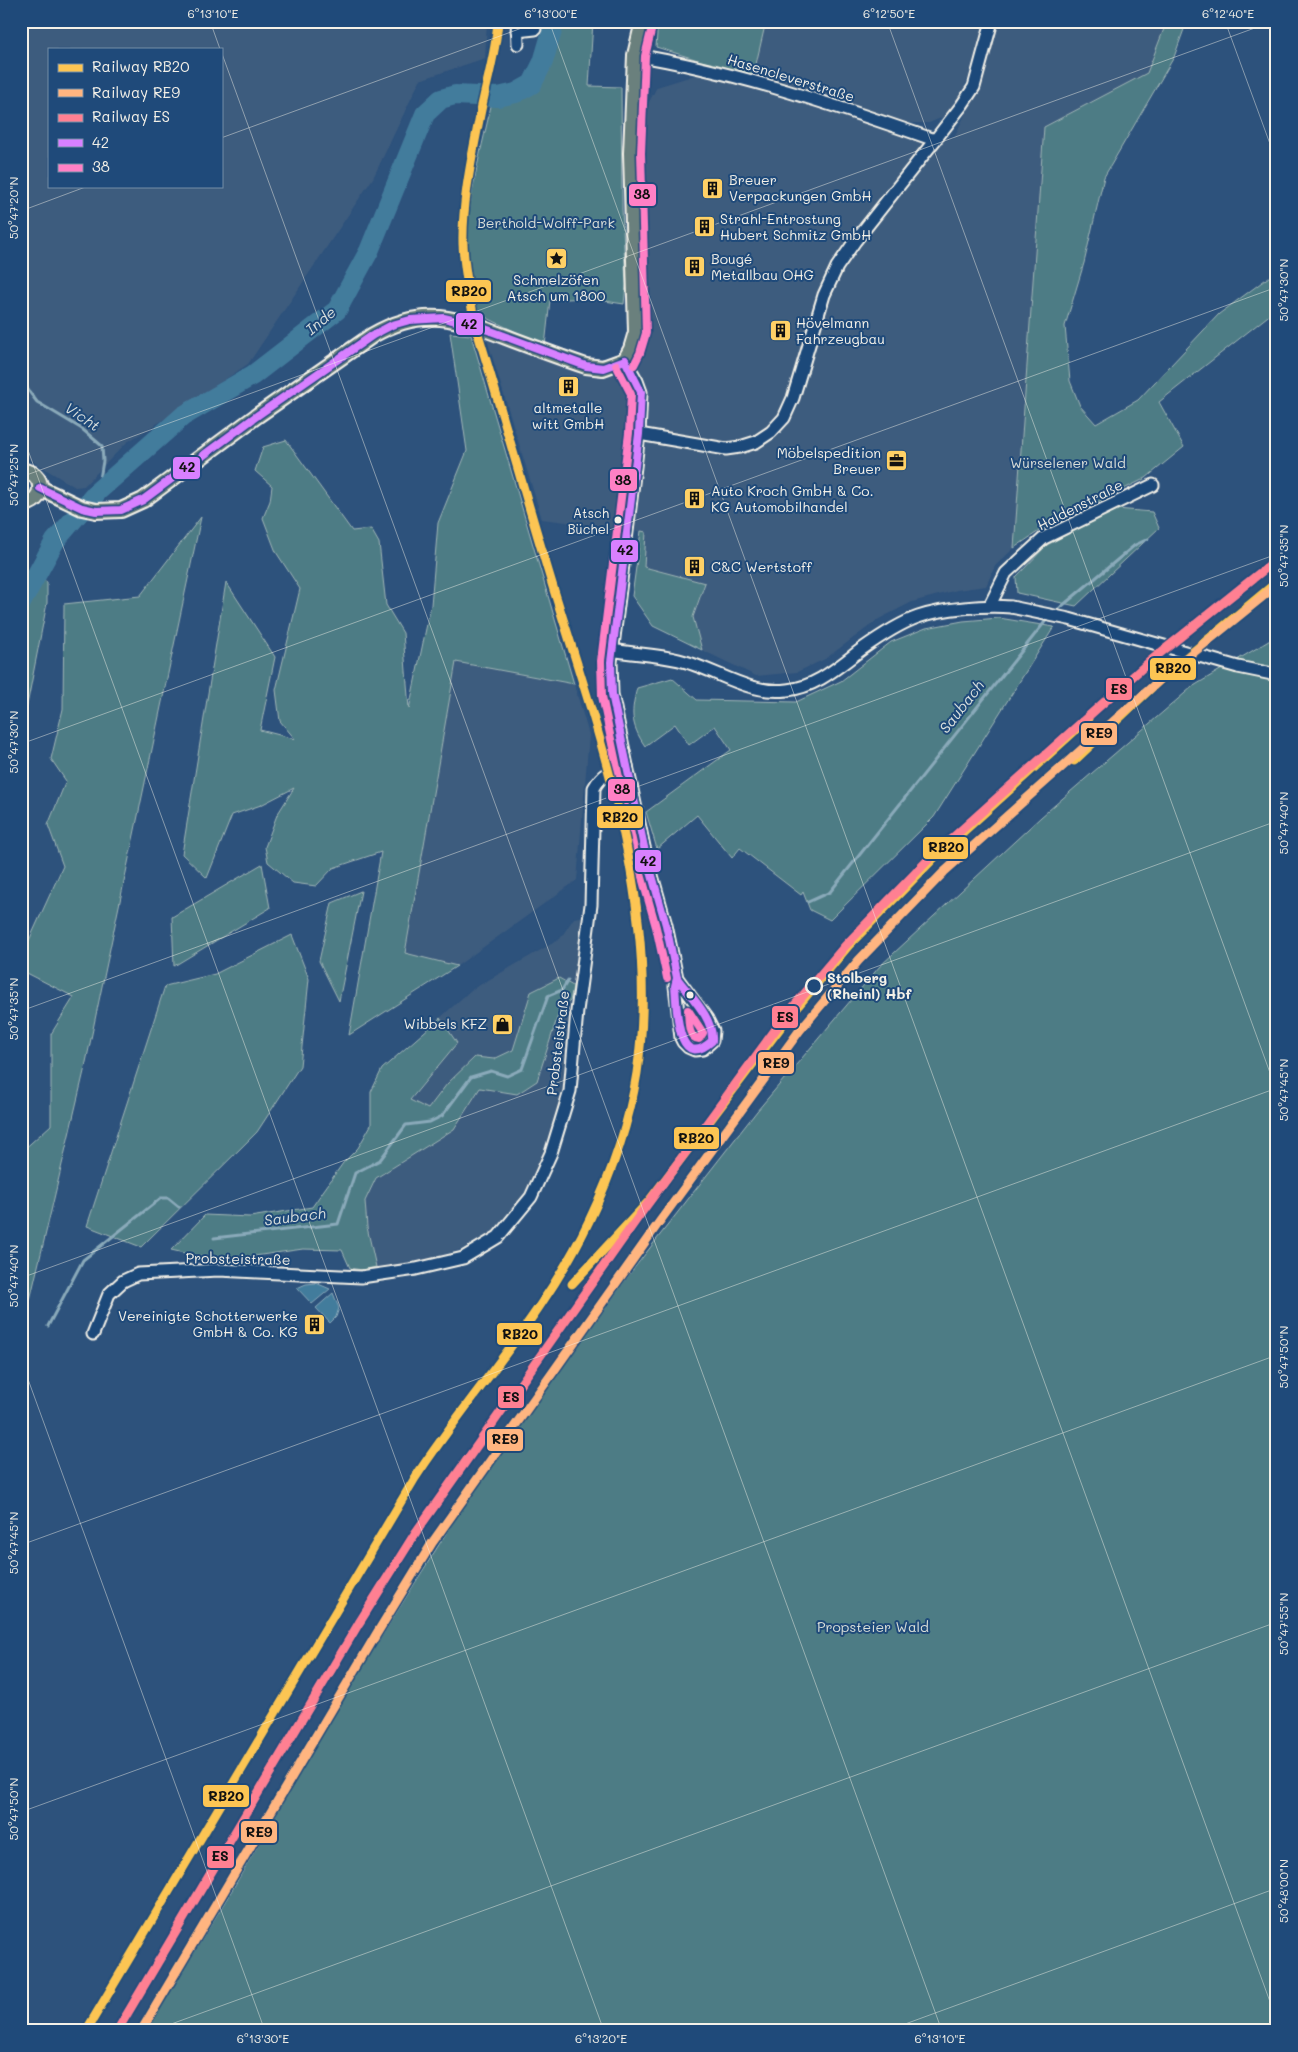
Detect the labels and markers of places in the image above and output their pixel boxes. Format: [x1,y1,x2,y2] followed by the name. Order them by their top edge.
[729,170,872,205] place label: Breuer Verpackungen GmbH
[701,176,725,200] building icon: Breuer Verpackungen GmbH
[720,209,871,244] place label: Strahl-Entrostung Hubert Schmitz GmbH
[692,215,716,239] building icon: Strahl-Entrostung Hubert Schmitz GmbH
[544,246,568,270] place icon: Schmelzöfen Atsch um 1800
[711,249,814,284] place label: Bougé Metallbau OHG
[683,255,707,279] building icon: Bougé Metallbau OHG
[507,270,606,305] place label: Schmelzöfen Atsch um 1800
[796,313,885,348] place label: Hövelmann Fahrzeugbau
[768,319,792,343] building icon: Hövelmann Fahrzeugbau
[556,374,580,398] building icon: altmetalle witt GmbH
[532,398,604,433] place label: altmetalle witt GmbH
[777,443,881,478] place label: Möbelspedition Breuer
[885,449,909,473] office icon: Möbelspedition Breuer
[711,481,874,516] place label: Auto Kroch GmbH & Co. KG Automobilhandel
[683,487,707,511] building icon: Auto Kroch GmbH & Co. KG Automobilhandel
[568,504,609,537] place label: Atsch Büchel
[613,515,623,525] marker: Atsch Büchel
[683,555,707,579] building icon: C&C Wertstoff
[711,557,812,576] place label: C&C Wertstoff
[827,968,912,1003] place label: Stolberg (Rheinl) Hbf
[805,977,823,995] marker: Stolberg (Rheinl) Hbf
[685,990,695,1000] unlabelled marker
[491,1012,515,1036] shop icon: Wibbels KFZ
[403,1014,487,1033] place label: Wibbels KFZ
[118,1306,298,1341] place label: Vereinigte Schotterwerke GmbH & Co. KG
[302,1312,326,1336] building icon: Vereinigte Schotterwerke GmbH & Co. KG

